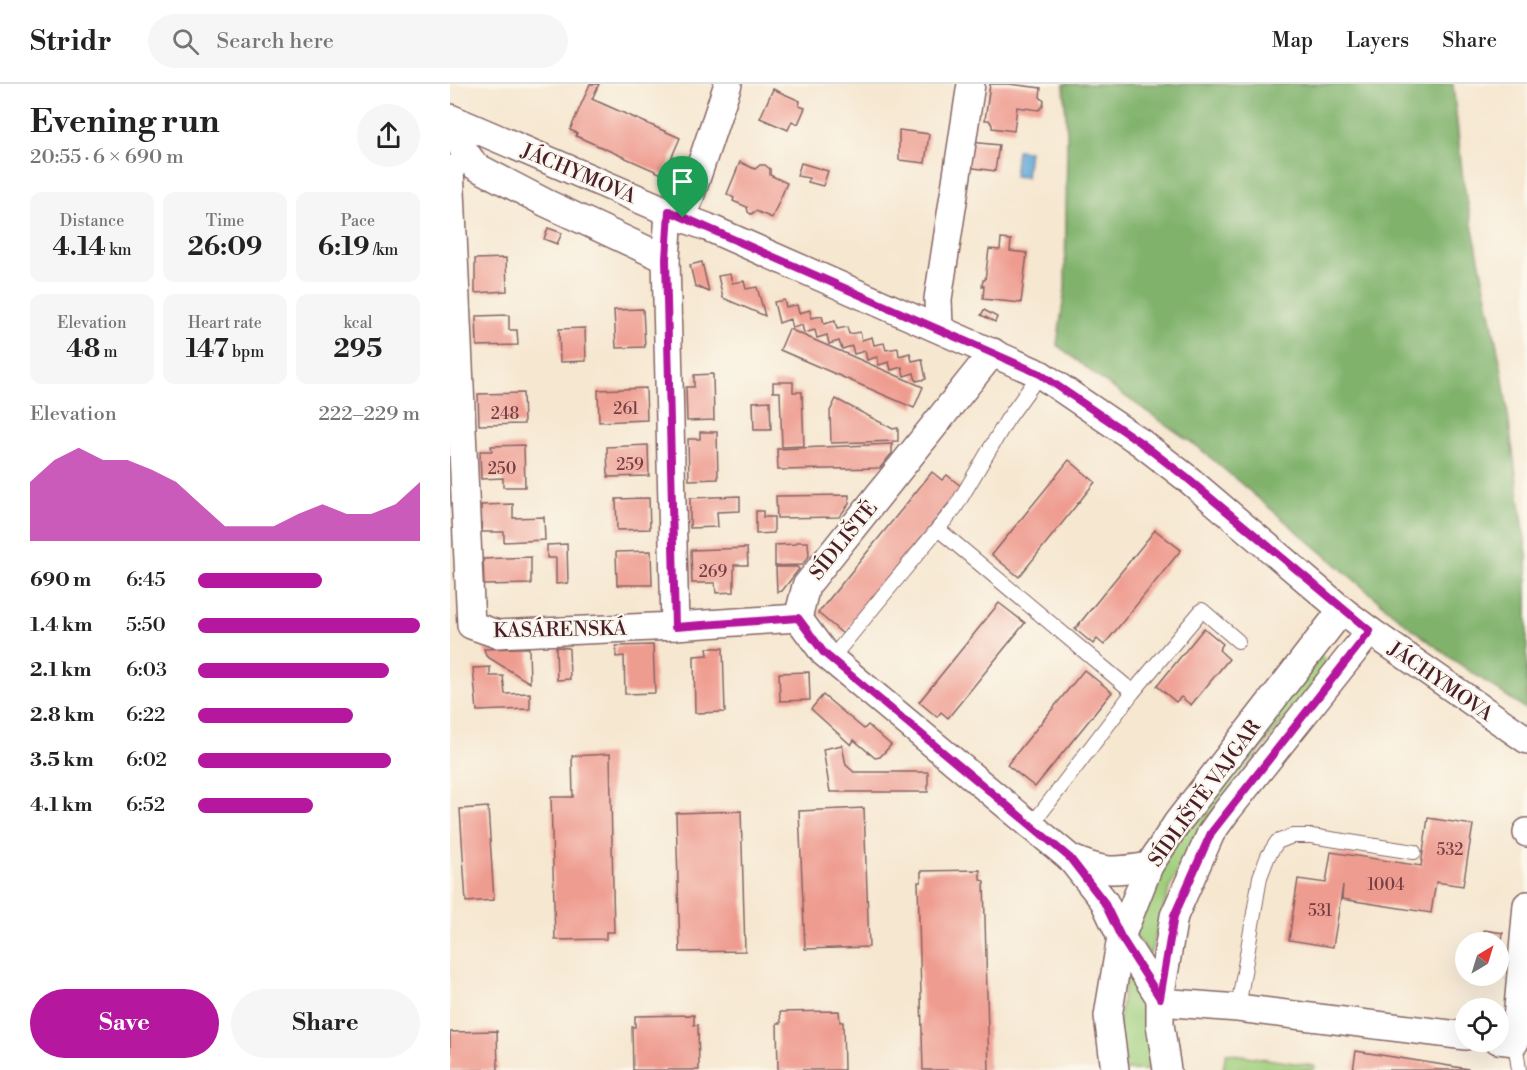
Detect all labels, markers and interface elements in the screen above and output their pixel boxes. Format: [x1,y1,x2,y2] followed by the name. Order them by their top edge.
[148,14,568,68] search box
[30,24,112,59] text: Stridr
[169,25,202,58] icon: search
[217,28,334,55] text: Search here
[1272,28,1313,54] text: Map
[1346,28,1409,54] text: Layers
[1442,28,1497,54] text: Share
[30,102,219,143] text: Evening run
[357,104,420,167] button: share
[516,138,641,210] street label: JÁCHYMOVA
[30,145,184,170] text: 20:55 · 6 × 690 m
[657,156,708,218] pin
[666,165,699,198] icon: arrive
[60,211,124,231] text: Distance
[206,211,244,231] text: Time
[341,211,375,231] text: Pace
[52,231,106,263] text: 4.14
[187,231,263,263] text: 26:09
[318,231,370,263] text: 6:19
[106,240,132,260] text: km
[370,240,398,260] text: /km
[57,313,127,333] text: Elevation
[188,313,262,333] text: Heart rate
[343,313,373,333] text: kcal
[66,333,100,365] text: 48
[186,333,229,365] text: 147
[334,333,382,365] text: 295
[100,342,118,362] text: m
[229,342,264,362] text: bpm
[613,399,639,419] house number: 261
[30,402,117,427] text: Elevation
[318,402,420,427] text: 222–229 m
[491,404,519,424] house number: 248
[616,455,644,475] house number: 259
[488,459,516,479] house number: 250
[804,496,884,586] street label: SÍDLIŠTĚ
[699,562,728,582] house number: 269
[30,568,91,593] text: 690 m
[126,568,166,593] text: 6:45
[30,613,92,638] text: 1.4 km
[126,613,166,638] text: 5:50
[493,616,628,644] street label: KASÁRENSKÁ
[1382,636,1499,728] street label: JÁCHYMOVA
[30,658,92,683] text: 2.1 km
[126,658,167,683] text: 6:03
[30,703,94,728] text: 2.8 km
[126,703,165,728] text: 6:22
[1143,714,1267,872] street label: SÍDLIŠTĚ VAJGAR
[30,748,94,773] text: 3.5 km
[126,748,167,773] text: 6:02
[30,793,92,818] text: 4.1 km
[126,793,165,818] text: 6:52
[1437,840,1463,860] house number: 532
[1367,875,1405,895] house number: 1004
[1308,901,1332,921] house number: 531
[1455,932,1509,986] north arrow
[1455,932,1509,1052] map controls
[30,989,219,1058] button: Save
[231,989,420,1058] button: Share
[1455,998,1509,1052] button: locate

